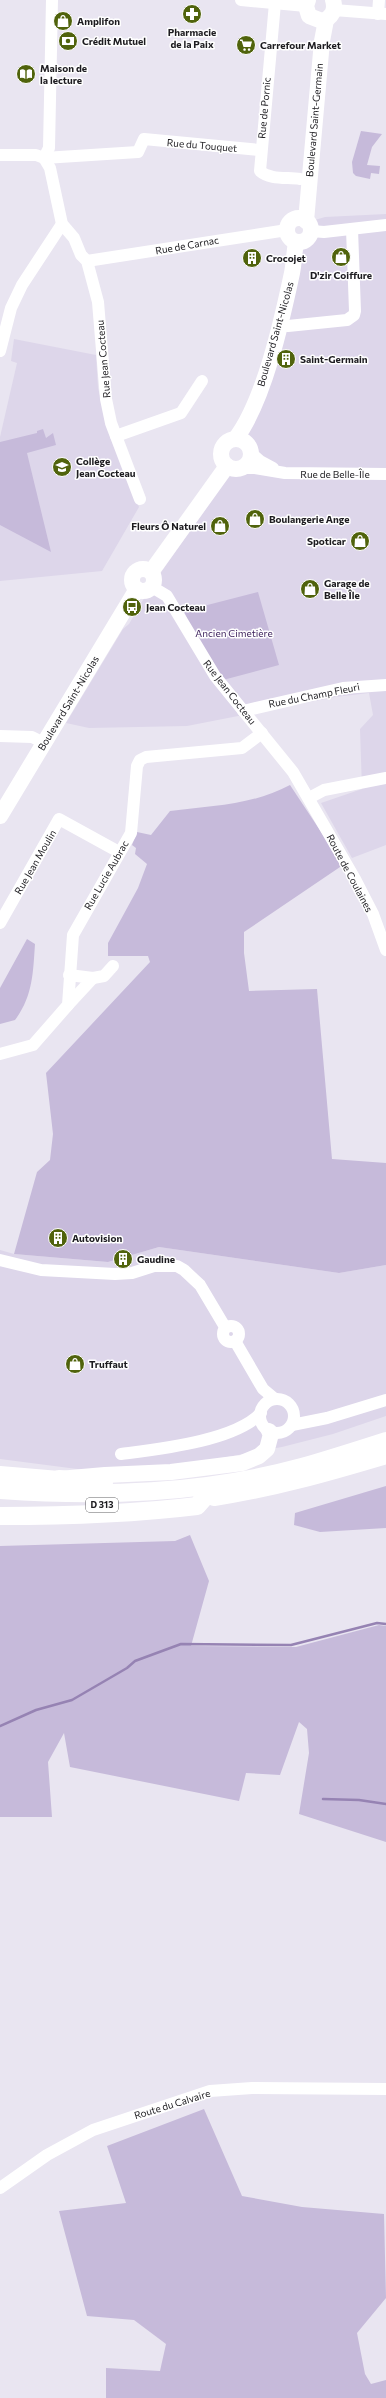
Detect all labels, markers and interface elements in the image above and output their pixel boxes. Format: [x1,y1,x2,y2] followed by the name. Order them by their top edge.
[181,3,203,25] pharmacy icon: Pharmacie de la Paix
[52,10,74,32] shop icon: Amplifon
[77,15,120,27] place label: Amplifon
[168,26,216,50] place label: Pharmacie de la Paix
[57,30,79,52] bank icon: Crédit Mutuel
[235,34,257,56] supermarket icon: Carrefour Market
[82,35,146,47] place label: Crédit Mutuel
[260,39,341,51] place label: Carrefour Market
[40,62,87,86] place label: Maison de la lecture
[15,63,37,85] library icon: Maison de la lecture
[303,63,325,177] street label: Boulevard Saint-Germain
[255,77,273,139] street label: Rue de Pornic
[166,136,238,154] street label: Rue du Touquet
[154,233,220,256] street label: Rue de Carnac
[330,246,352,268] shop icon: D'zir Coiffure
[241,247,263,269] building icon: Crocojet
[266,252,306,264] place label: Crocojet
[310,269,372,281] place label: D'zir Coiffure
[254,280,296,388] street label: Boulevard Saint-Nicolas
[94,319,112,399] street label: Rue Jean Cocteau
[275,348,297,370] building icon: Saint-Germain
[300,353,368,365] place label: Saint-Germain
[76,455,136,479] place label: Collège Jean Cocteau
[51,456,73,478] school or university icon: Collège Jean Cocteau
[300,468,370,480] street label: Rue de Belle-Île
[244,508,266,530] shop icon: Boulangerie Ange
[269,513,349,525] place label: Boulangerie Ange
[209,515,231,537] shop icon: Fleurs Ô Naturel
[131,520,206,532] place label: Fleurs Ô Naturel
[349,530,371,552] shop icon: Spoticar
[307,535,346,547] place label: Spoticar
[324,577,370,601] place label: Garage de Belle Île
[299,578,321,600] shop icon: Garage de Belle Île
[121,596,143,618] bus stop icon: Jean Cocteau
[146,601,206,613] place label: Jean Cocteau
[195,627,273,639] park label: Ancien Cimetière
[35,653,101,753] street label: Boulevard Saint-Nicolas
[201,657,259,727] street label: Rue Jean Cocteau
[267,680,361,710] street label: Rue du Champ Fleuri
[12,828,58,896] street label: Rue Jean Moulin
[324,832,376,914] street label: Route de Coulaines
[81,838,131,912] street label: Rue Lucie Aubrac
[47,1227,69,1249] building icon: Autovision
[72,1232,122,1244] place label: Autovision
[112,1248,134,1270] building icon: Gaudine
[137,1253,175,1265] place label: Gaudine
[64,1353,86,1375] shop icon: Truffaut
[89,1358,128,1370] place label: Truffaut
[86,1498,118,1512] road number: D 313
[132,2087,212,2121] street label: Route du Calvaire

